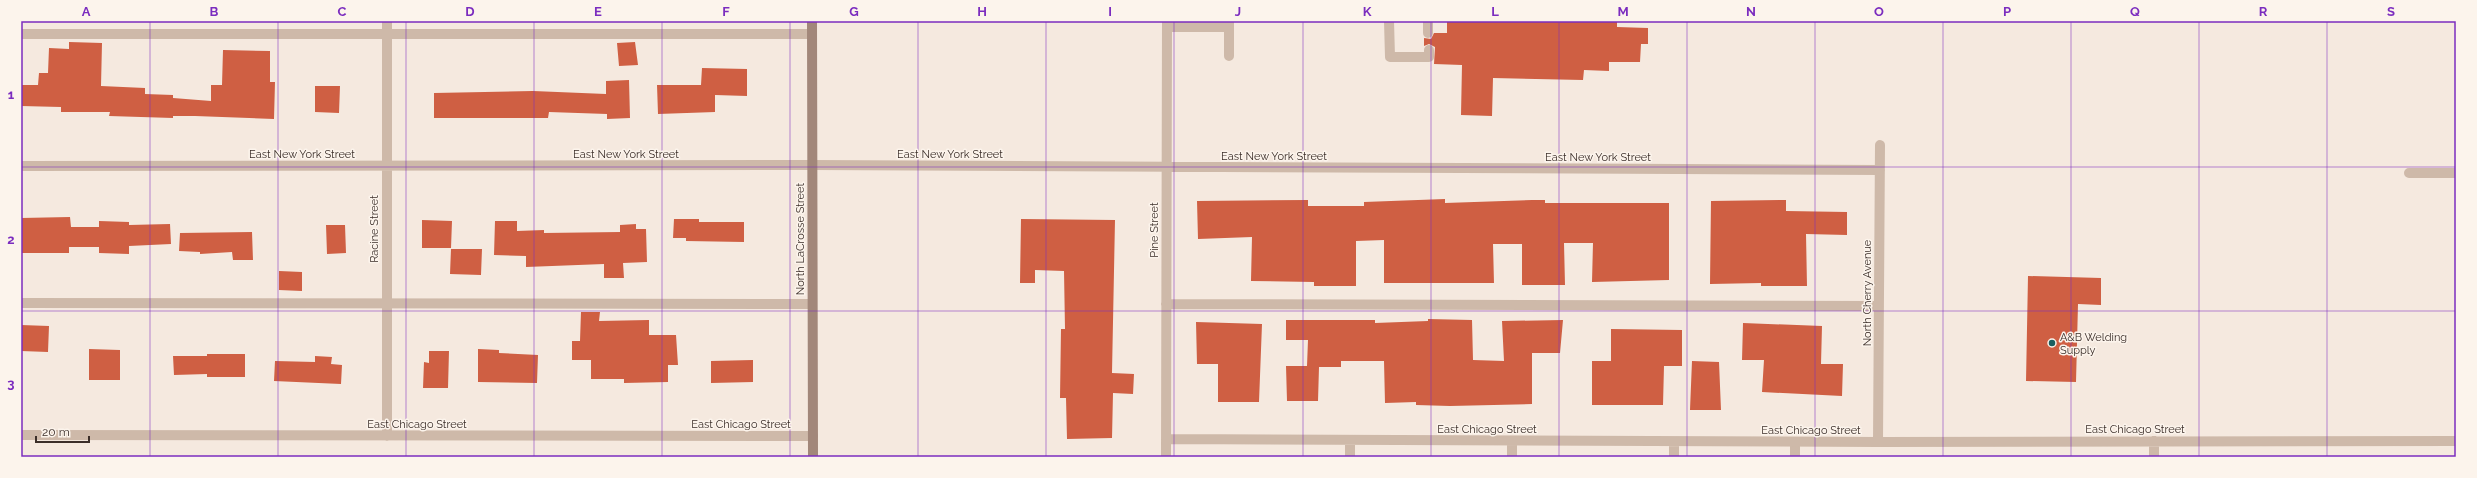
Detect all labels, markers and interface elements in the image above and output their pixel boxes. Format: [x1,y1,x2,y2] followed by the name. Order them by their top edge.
[82,4,91,19] text: A
[210,4,219,19] text: B
[338,4,347,19] text: C
[465,4,475,19] text: D
[594,4,602,19] text: E
[722,4,730,19] text: F
[849,4,859,19] text: G
[977,4,987,19] text: H
[1108,4,1112,19] text: I
[1235,4,1241,19] text: J
[1363,4,1372,19] text: K
[1491,4,1499,19] text: L
[1617,4,1629,19] text: M
[1746,4,1756,19] text: N
[1874,4,1884,19] text: O
[2003,4,2011,19] text: P
[2130,4,2140,19] text: Q
[2259,4,2268,19] text: R
[2387,4,2395,19] text: S
[8,87,15,102] text: 1
[249,148,355,161] street label: East New York Street
[573,148,679,161] street label: East New York Street
[897,148,1003,161] street label: East New York Street
[1221,150,1327,163] street label: East New York Street
[1545,151,1651,164] street label: East New York Street
[794,183,807,295] street label: North LaCrosse Street
[368,195,381,263] street label: Racine Street
[1148,202,1161,258] street label: Pine Street
[7,232,15,247] text: 2
[1861,239,1874,346] street label: North Cherry Avenue
[2060,331,2127,357] place label: A&B Welding Supply
[2047,338,2057,348] marker: A&B Welding Supply
[7,376,15,391] text: 3
[36,418,89,444] scale bar
[367,418,467,431] street label: East Chicago Street
[691,418,791,431] street label: East Chicago Street
[1437,423,1537,436] street label: East Chicago Street
[2085,423,2185,436] street label: East Chicago Street
[1761,424,1861,437] street label: East Chicago Street
[42,425,70,439] text: 20 m

